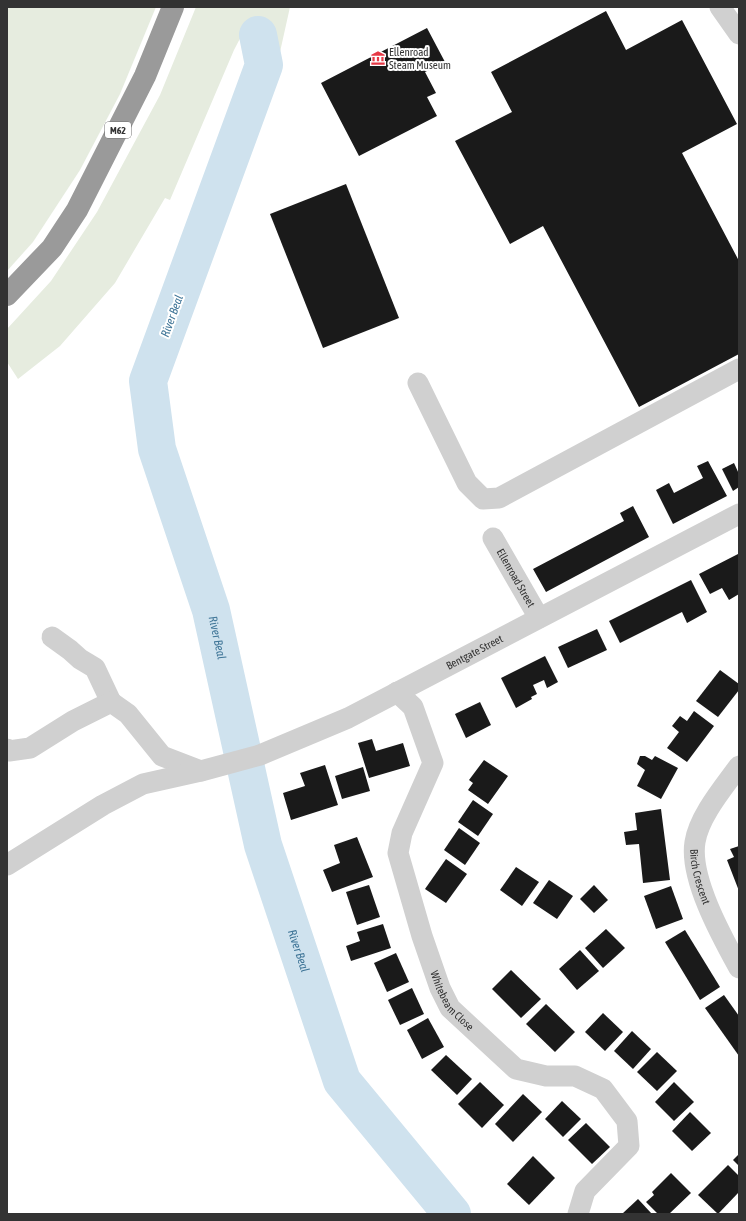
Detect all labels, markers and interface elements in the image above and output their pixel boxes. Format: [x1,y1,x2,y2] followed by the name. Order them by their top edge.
[389,46,451,71] place label: Ellenroad Steam Museum
[370,50,386,66] museum icon: Ellenroad Steam Museum
[105,122,131,138] road number: M62
[158,293,186,339] water label: River Beal
[494,547,537,609] street label: Ellenroad Street
[206,615,229,661] water label: River Beal
[444,632,505,672] street label: Bentgate Street
[688,849,713,906] street label: Birch Crescent
[285,928,312,974] water label: River Beal
[428,969,476,1033] street label: Whitebeam Close

